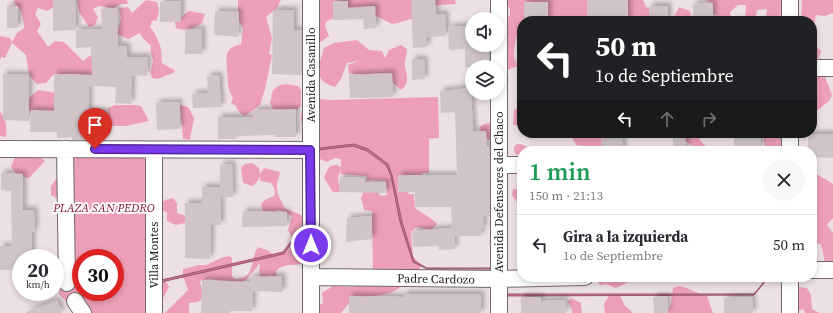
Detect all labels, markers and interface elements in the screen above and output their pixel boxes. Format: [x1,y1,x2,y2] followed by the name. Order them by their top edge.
[465,12,505,100] map controls
[465,12,505,52] button: sound
[303,27,319,123] street label: Avenida Casanillo
[595,27,657,65] text: 50 m
[529,32,581,84] icon: left
[465,60,505,100] button: layers
[595,63,734,88] text: 1o de Septiembre
[78,108,112,149] pin
[614,108,636,130] icon: left
[656,108,678,130] icon: ahead
[698,108,720,130] icon: right
[491,111,507,273] street label: Avenida Defensores del Chaco
[84,114,106,136] icon: arrive
[529,155,591,188] text: 1 min
[763,159,805,201] button: close
[529,187,603,204] text: 150 m · 21:13
[52,200,155,216] park label: PLAZA SAN PEDRO
[146,222,162,288] street label: Villa Montes
[290,224,332,266] position arrow
[563,226,688,247] text: Gira a la izquierda
[529,234,551,256] icon: left
[773,234,805,255] text: 50 m
[563,247,663,264] text: 1o de Septiembre
[72,249,124,301] speed limit sign: 30
[27,256,49,284] text: 20
[397,270,475,288] street label: Padre Cardozo
[26,278,50,291] text: km/h

